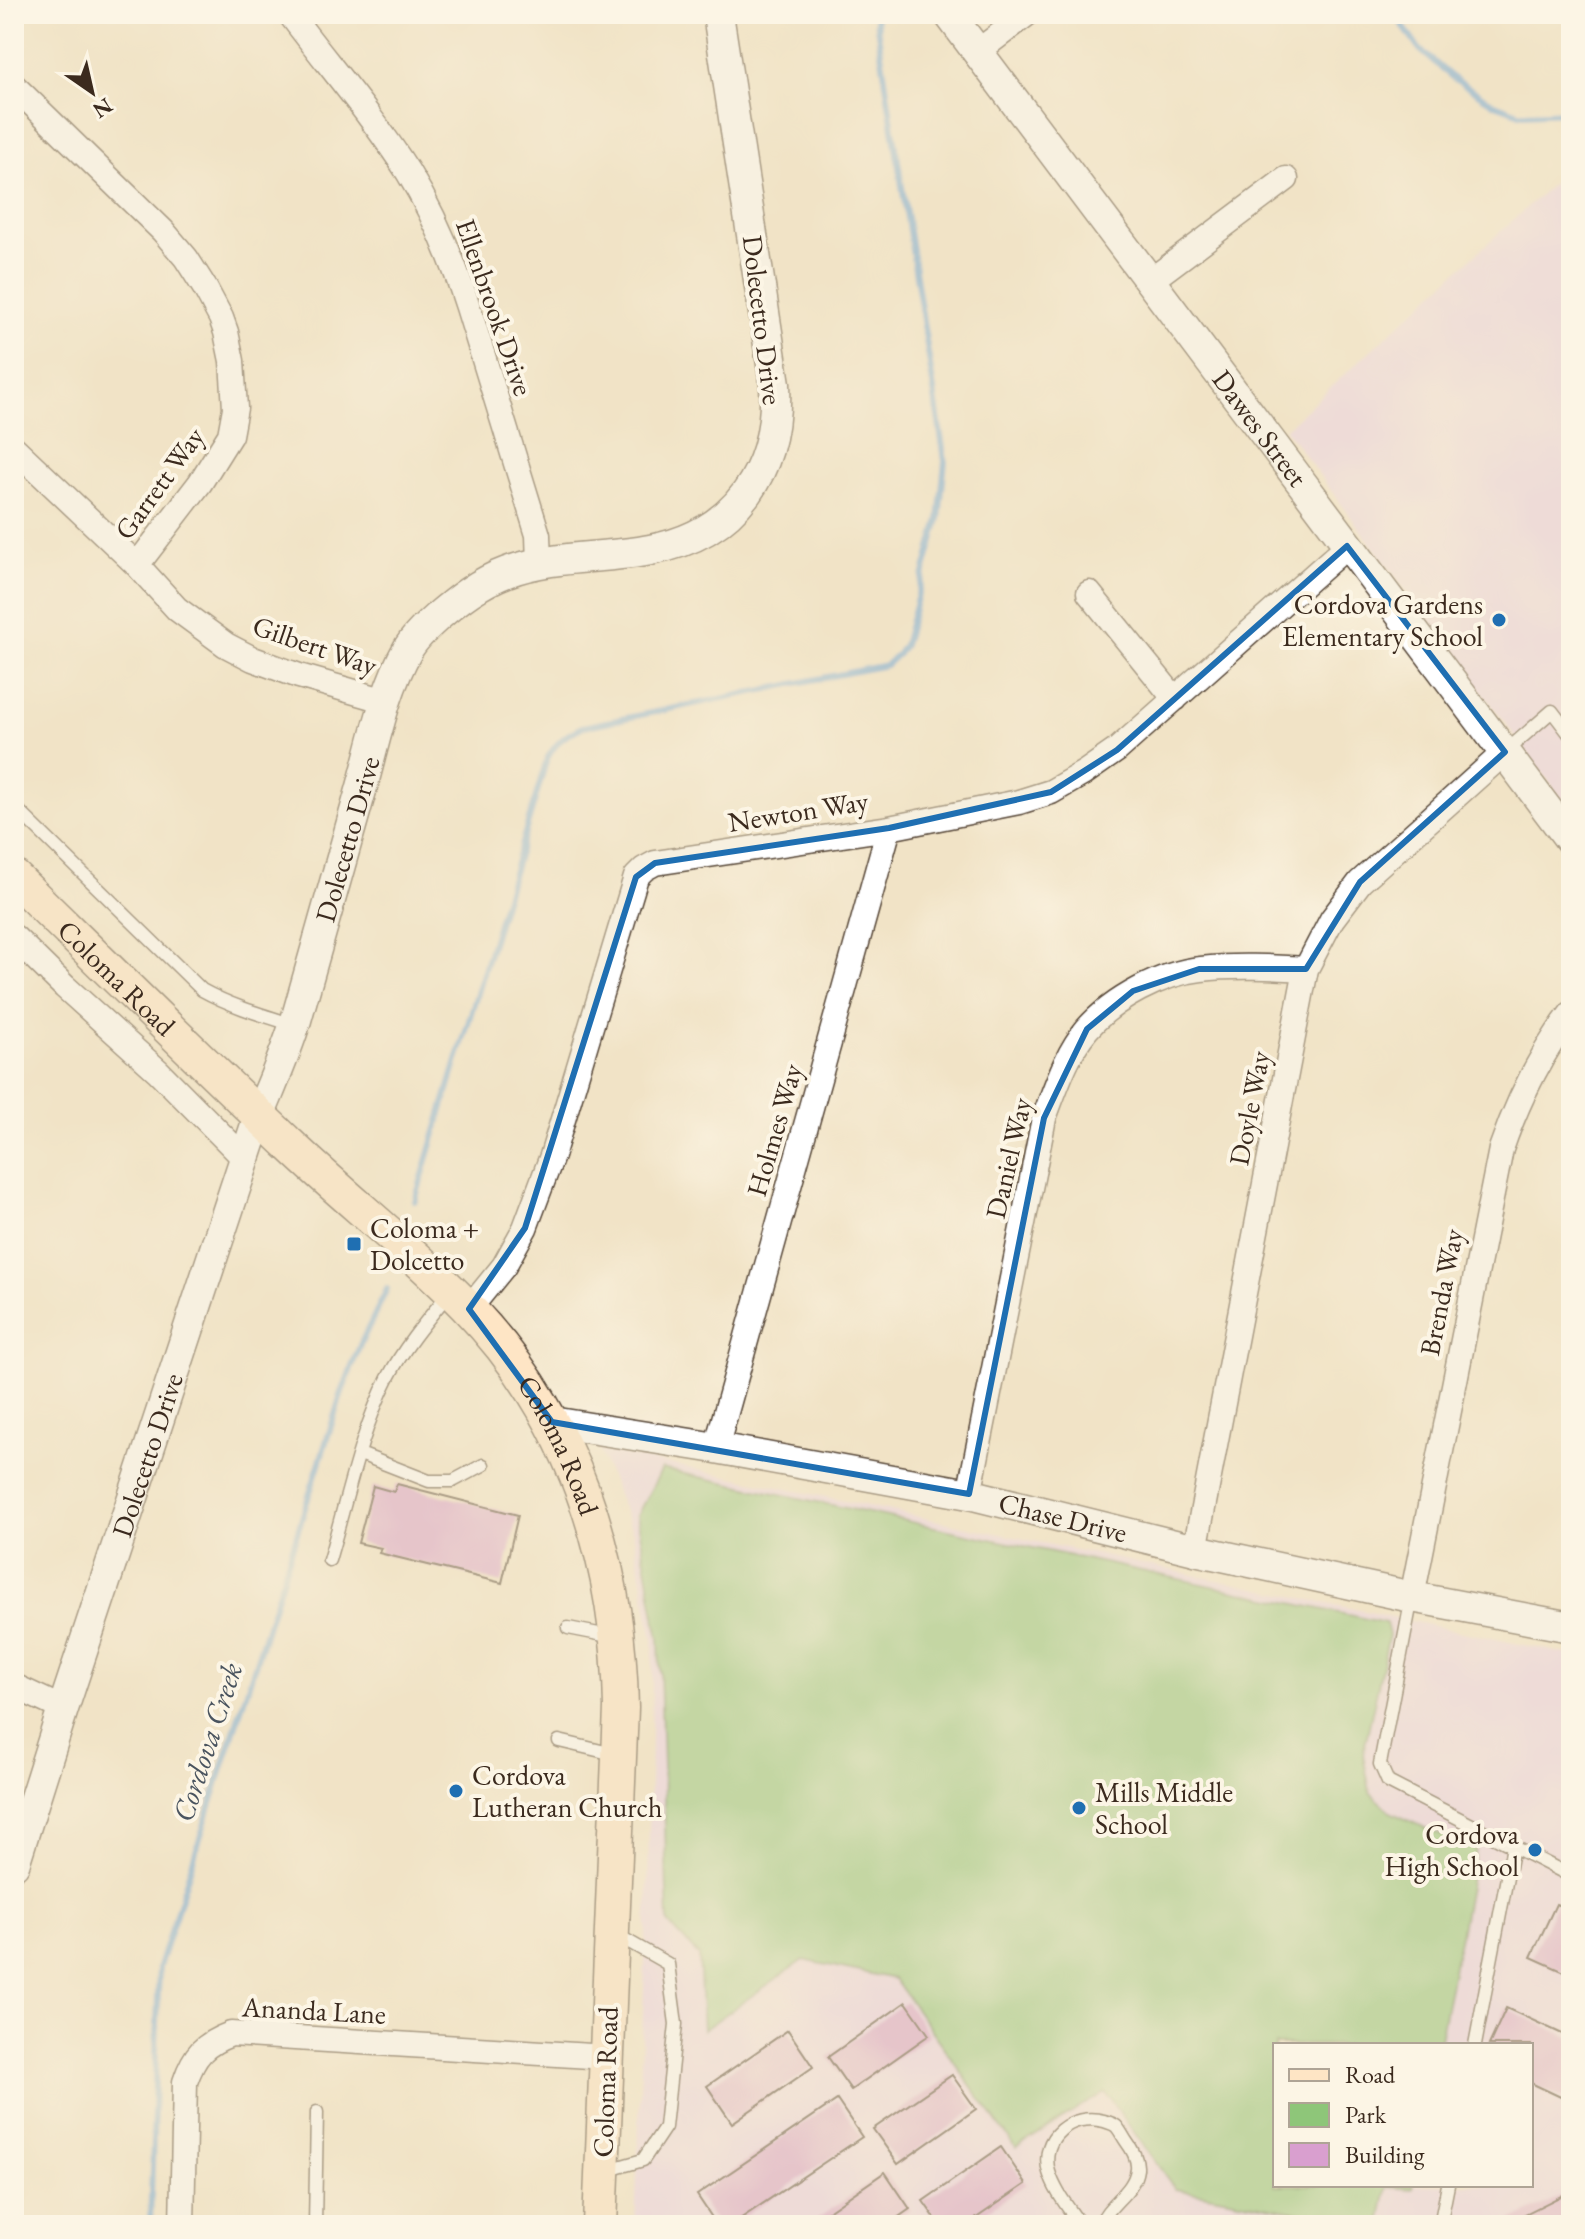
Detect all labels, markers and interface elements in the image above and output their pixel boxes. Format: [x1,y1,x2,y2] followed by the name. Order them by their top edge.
[52,52,132,132] north arrow
[87,91,118,125] text: N
[448,214,542,400] street label: Ellenbrook Drive
[735,233,791,407] street label: Dolecetto Drive
[1205,362,1316,494] street label: Dawes Street
[106,419,212,546] street label: Garrett Way
[1282,586,1483,654] place label: Cordova Gardens Elementary School
[248,607,383,683] street label: Gilbert Way
[1490,611,1508,629] marker: Cordova Gardens Elementary School
[307,752,387,926] street label: Dolecetto Drive
[725,782,871,840] street label: Newton Way
[50,912,184,1044] street label: Coloma Road
[1220,1047,1278,1168] street label: Doyle Way
[738,1059,810,1200] street label: Holmes Way
[977,1093,1040,1222] street label: Daniel Way
[370,1210,479,1278] place label: Coloma + Dolcetto
[1411,1225,1471,1358] street label: Brenda Way
[345,1235,363,1253] marker: Coloma + Dolcetto
[103,1368,191,1542] street label: Dolecetto Drive
[510,1368,608,1520] street label: Coloma Road
[995,1484,1131,1551] street label: Chase Drive
[163,1657,251,1827] water label: Cordova Creek
[472,1757,662,1825] place label: Cordova Lutheran Church
[1095,1774,1233,1842] place label: Mills Middle School
[447,1782,465,1800] marker: Cordova Lutheran Church
[1070,1799,1088,1817] marker: Mills Middle School
[1384,1816,1520,1884] place label: Cordova High School
[1526,1841,1544,1859] marker: Cordova High School
[240,1988,387,2032] street label: Ananda Lane
[584,2005,626,2158] street label: Coloma Road
[1273,2043,1533,2187] legend
[1345,2059,1396,2090] text: Road
[1345,2099,1387,2130] text: Park
[1345,2139,1425,2170] text: Building

